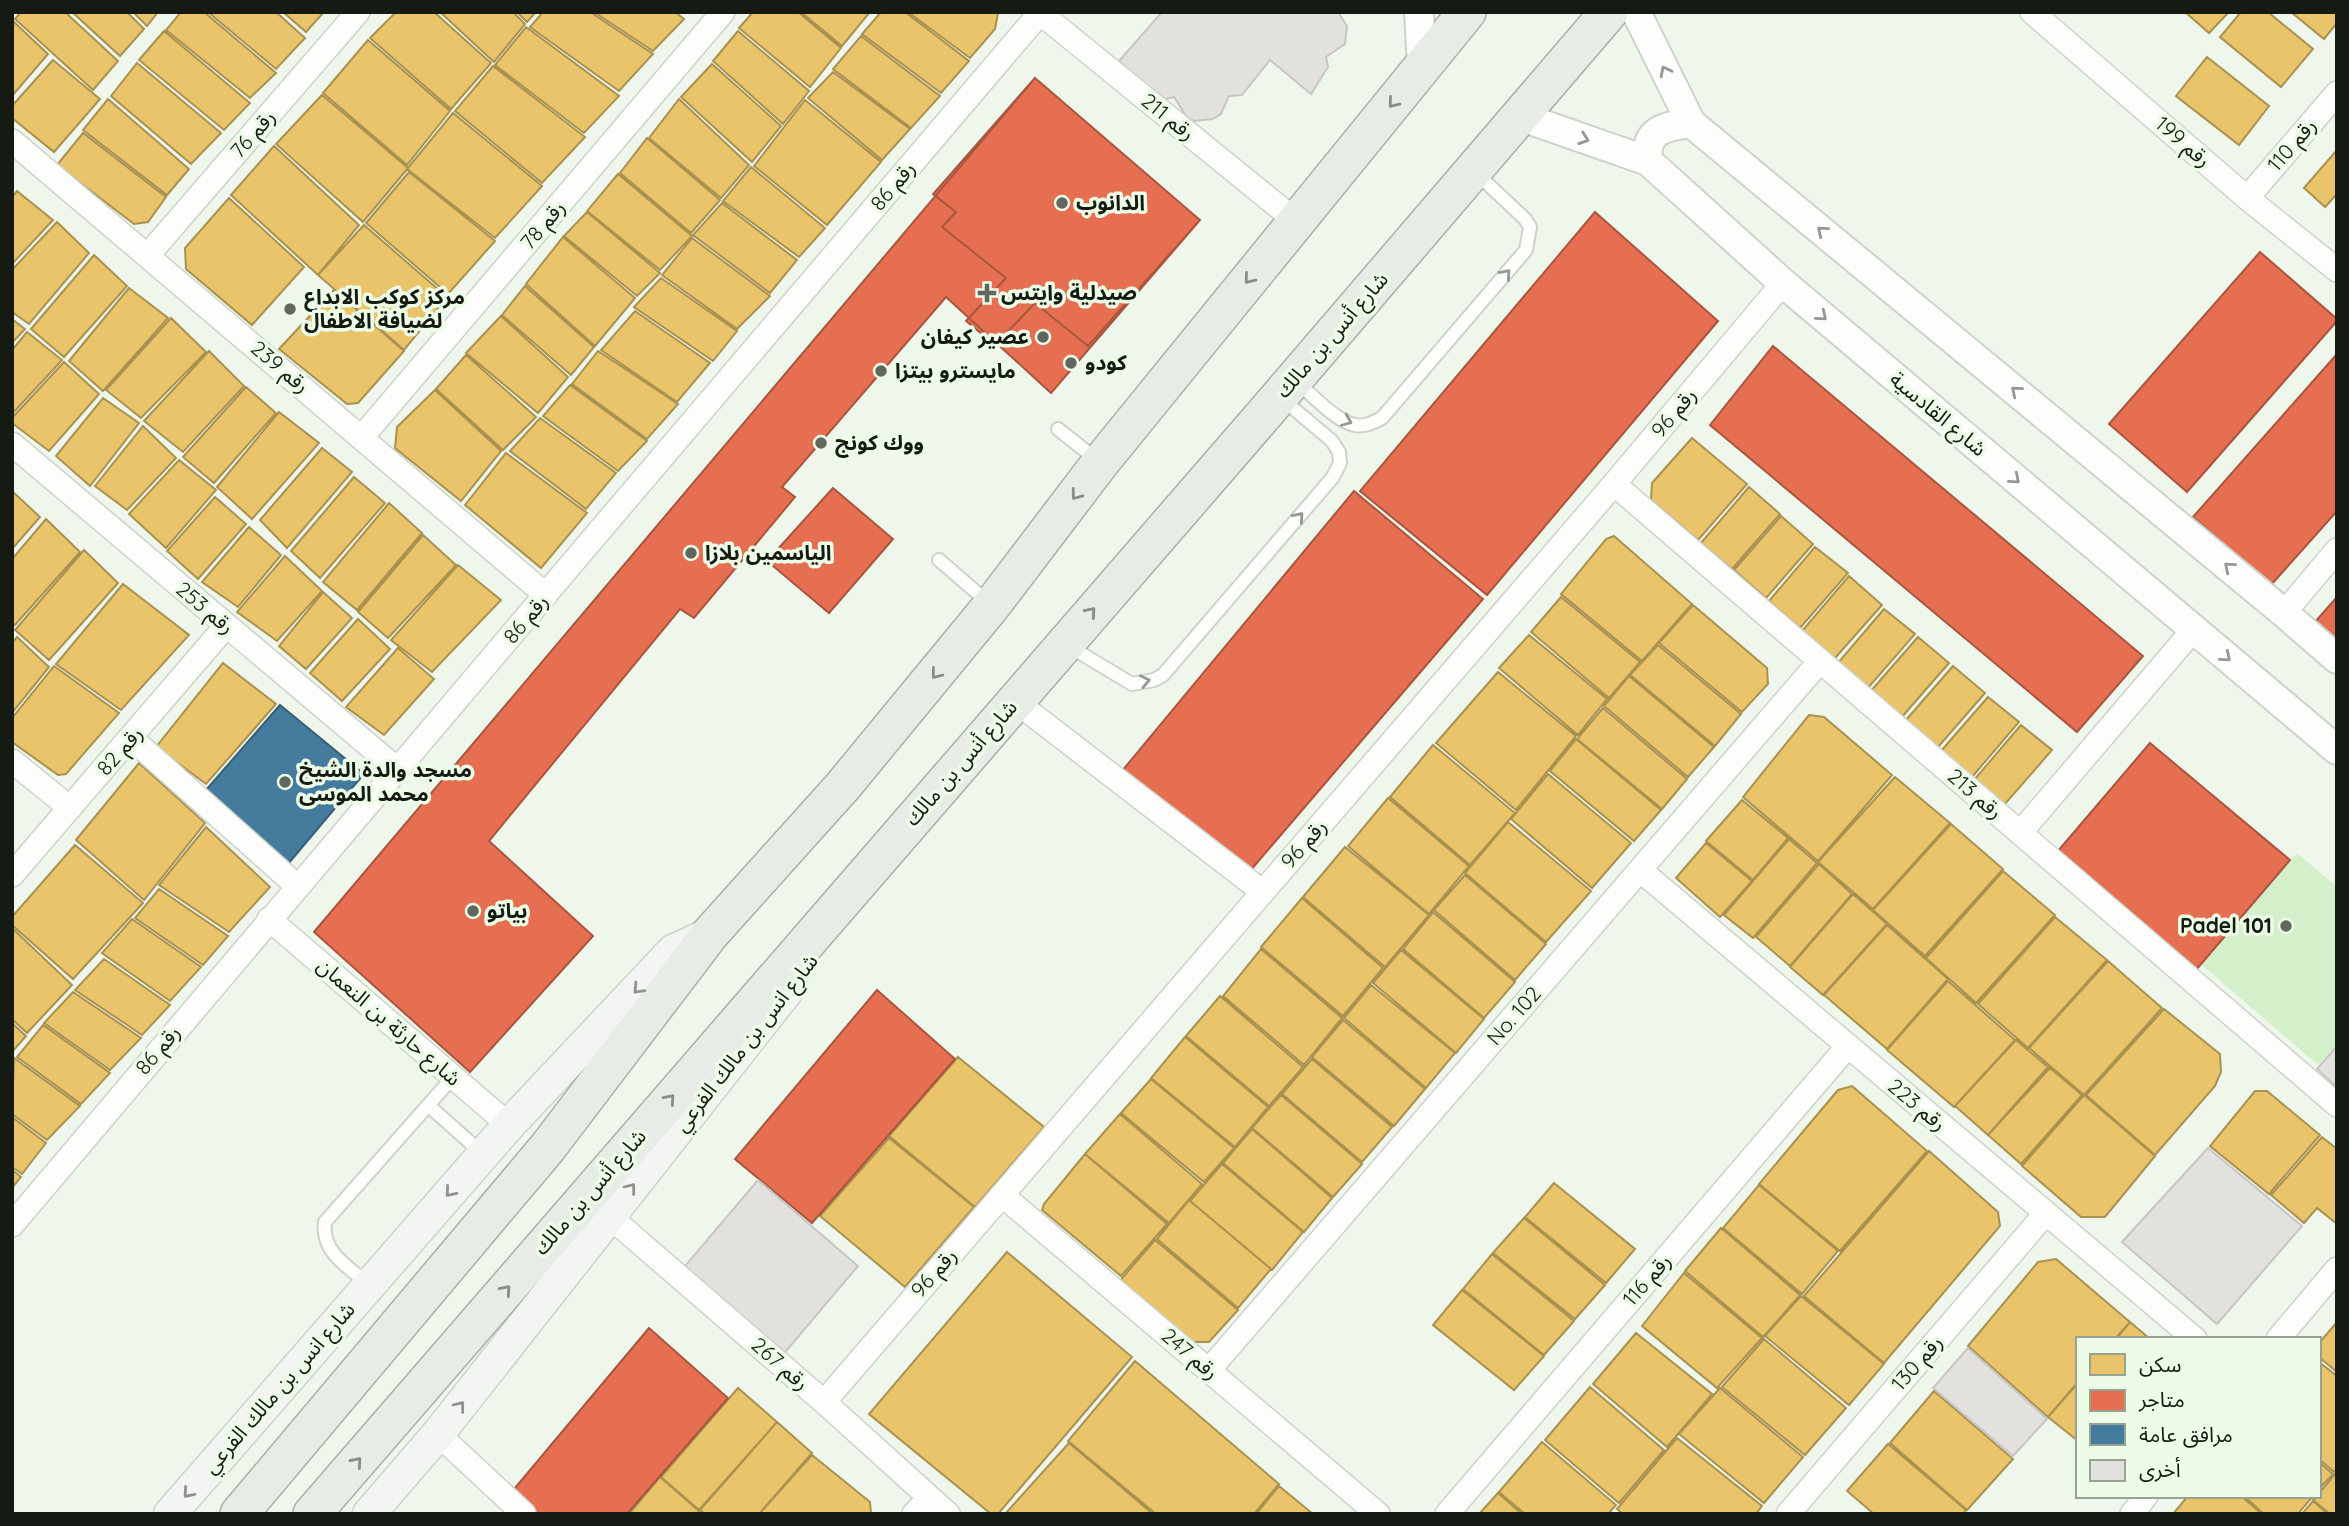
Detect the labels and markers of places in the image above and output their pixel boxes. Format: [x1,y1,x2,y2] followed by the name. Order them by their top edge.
[1076,189,1145,215] place label: الدانوب
[1054,195,1070,211] marker: الدانوب
[1001,279,1137,305] place label: صيدلية وايتس
[304,283,465,333] place label: مركز كوكب الابداع لضيافة الاطفال
[979,285,995,301] marker: صيدلية وايتس
[282,301,298,317] marker: مركز كوكب الابداع لضيافة الاطفال
[921,323,1029,349] place label: عصير كيفان
[1035,329,1051,345] marker: عصير كيفان
[1085,349,1127,375] place label: كودو
[1063,355,1079,371] marker: كودو
[895,357,1016,383] place label: مايسترو بيتزا
[873,363,889,379] marker: مايسترو بيتزا
[835,429,924,458] place label: ووك كونج
[813,435,829,451] marker: ووك كونج
[705,539,831,565] place label: الياسمين بلازا
[683,545,699,561] marker: الياسمين بلازا
[299,756,472,806] place label: مسجد والدة الشيخ محمد الموسى
[277,774,293,790] marker: مسجد والدة الشيخ محمد الموسى
[487,897,527,923] place label: بياتو
[465,903,481,919] marker: بياتو
[2180,912,2272,938] place label: Padel 101
[2278,918,2294,934] marker: Padel 101

